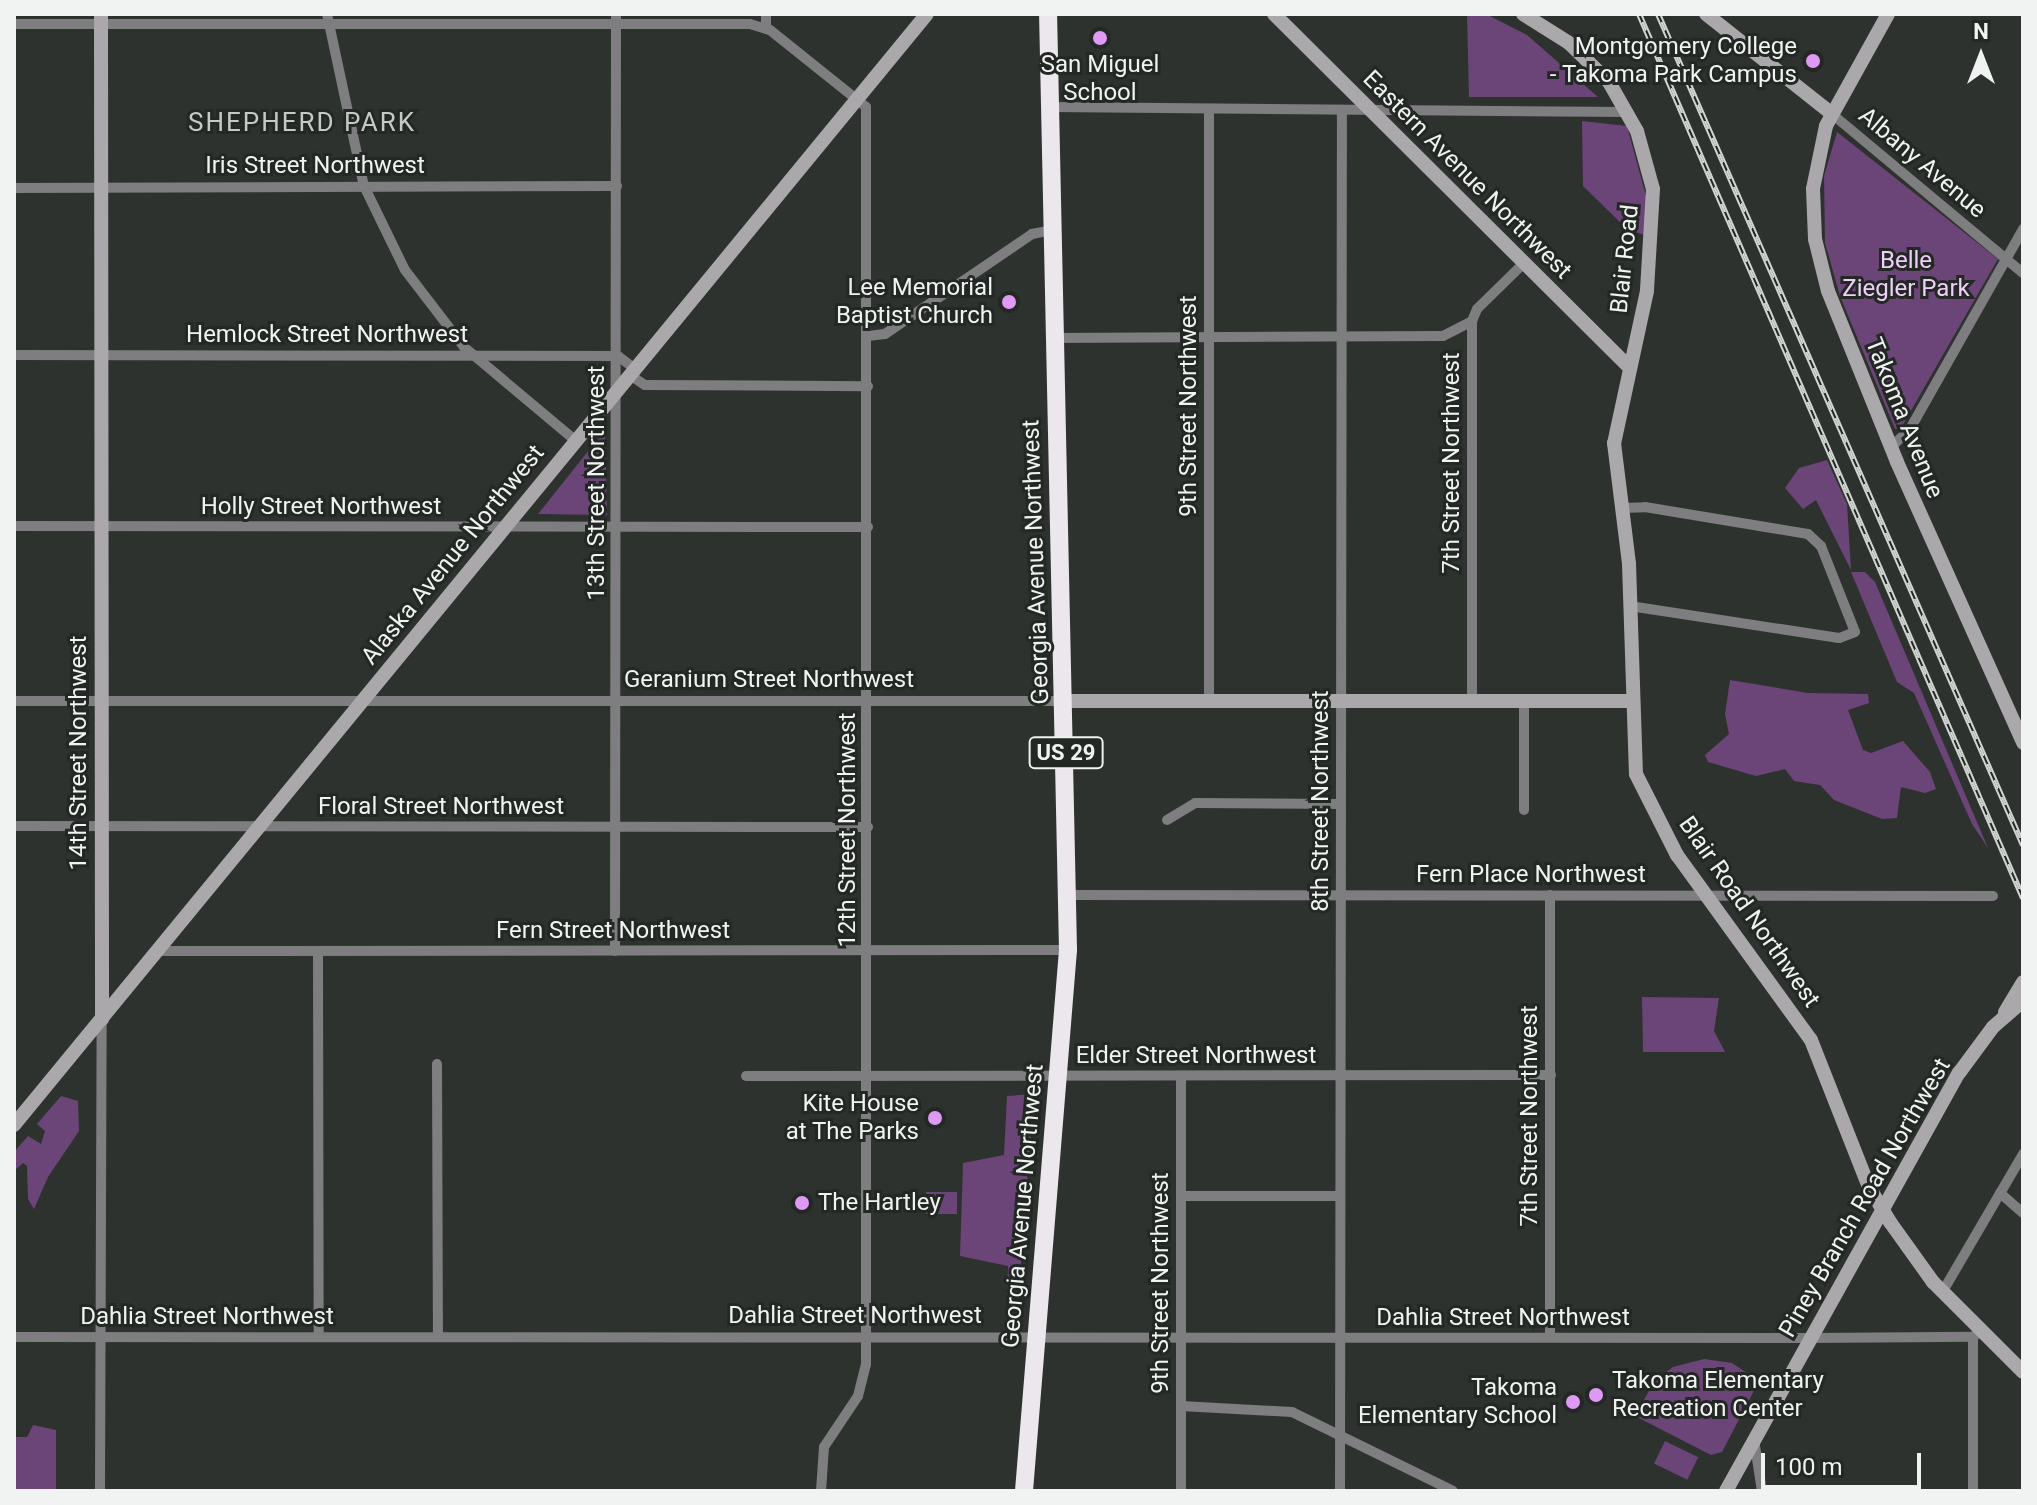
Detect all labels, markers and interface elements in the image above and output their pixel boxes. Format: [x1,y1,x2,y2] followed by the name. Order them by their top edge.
[1941,16,2021,96] north arrow
[1973,19,1989,44] text: N
[1091,29,1109,47] marker: San Miguel School
[1549,33,1797,89] place label: Montgomery College - Takoma Park Campus
[1041,51,1159,107] place label: San Miguel School
[1804,52,1822,70] marker: Montgomery College - Takoma Park Campus
[1357,65,1577,285] street label: Eastern Avenue Northwest
[1853,101,1991,225] street label: Albany Avenue
[188,107,416,139] district label: SHEPHERD PARK
[205,152,425,180] street label: Iris Street Northwest
[1605,203,1645,315] street label: Blair Road
[1842,247,1970,303] park label: Belle Ziegler Park
[836,274,993,330] place label: Lee Memorial Baptist Church
[1000,293,1018,311] marker: Lee Memorial Baptist Church
[1175,295,1203,517] street label: 9th Street Northwest
[186,321,468,349] street label: Hemlock Street Northwest
[1859,334,1949,502] street label: Takoma Avenue
[1438,352,1466,574] street label: 7th Street Northwest
[583,366,611,600] street label: 13th Street Northwest
[1017,419,1055,705] street label: Georgia Avenue Northwest
[356,439,550,671] street label: Alaska Avenue Northwest
[201,493,441,521] street label: Holly Street Northwest
[65,636,93,870] street label: 14th Street Northwest
[624,666,914,694] street label: Geranium Street Northwest
[1307,690,1335,912] street label: 8th Street Northwest
[834,713,862,947] street label: 12th Street Northwest
[1028,735,1104,771] road number: US 29
[318,793,564,821] street label: Floral Street Northwest
[1672,811,1826,1013] street label: Blair Road Northwest
[1416,861,1646,889] street label: Fern Place Northwest
[496,917,730,945] street label: Fern Street Northwest
[1516,1005,1544,1227] street label: 7th Street Northwest
[1076,1042,1316,1070] street label: Elder Street Northwest
[1773,1053,1957,1343] street label: Piney Branch Road Northwest
[996,1063,1050,1349] street label: Georgia Avenue Northwest
[785,1090,919,1146] place label: Kite House at The Parks
[926,1109,944,1127] marker: Kite House at The Parks
[1147,1172,1175,1394] street label: 9th Street Northwest
[818,1189,941,1217] place label: The Hartley
[793,1194,811,1212] marker: The Hartley
[728,1302,982,1330] street label: Dahlia Street Northwest
[80,1303,334,1331] street label: Dahlia Street Northwest
[1376,1304,1630,1332] street label: Dahlia Street Northwest
[1612,1367,1824,1423] place label: Takoma Elementary Recreation Center
[1358,1374,1557,1430] place label: Takoma Elementary School
[1587,1386,1605,1404] marker: Takoma Elementary Recreation Center
[1564,1393,1582,1411] marker: Takoma Elementary School
[1765,1437,1925,1487] scale bar
[1775,1453,1842,1481] text: 100 m

